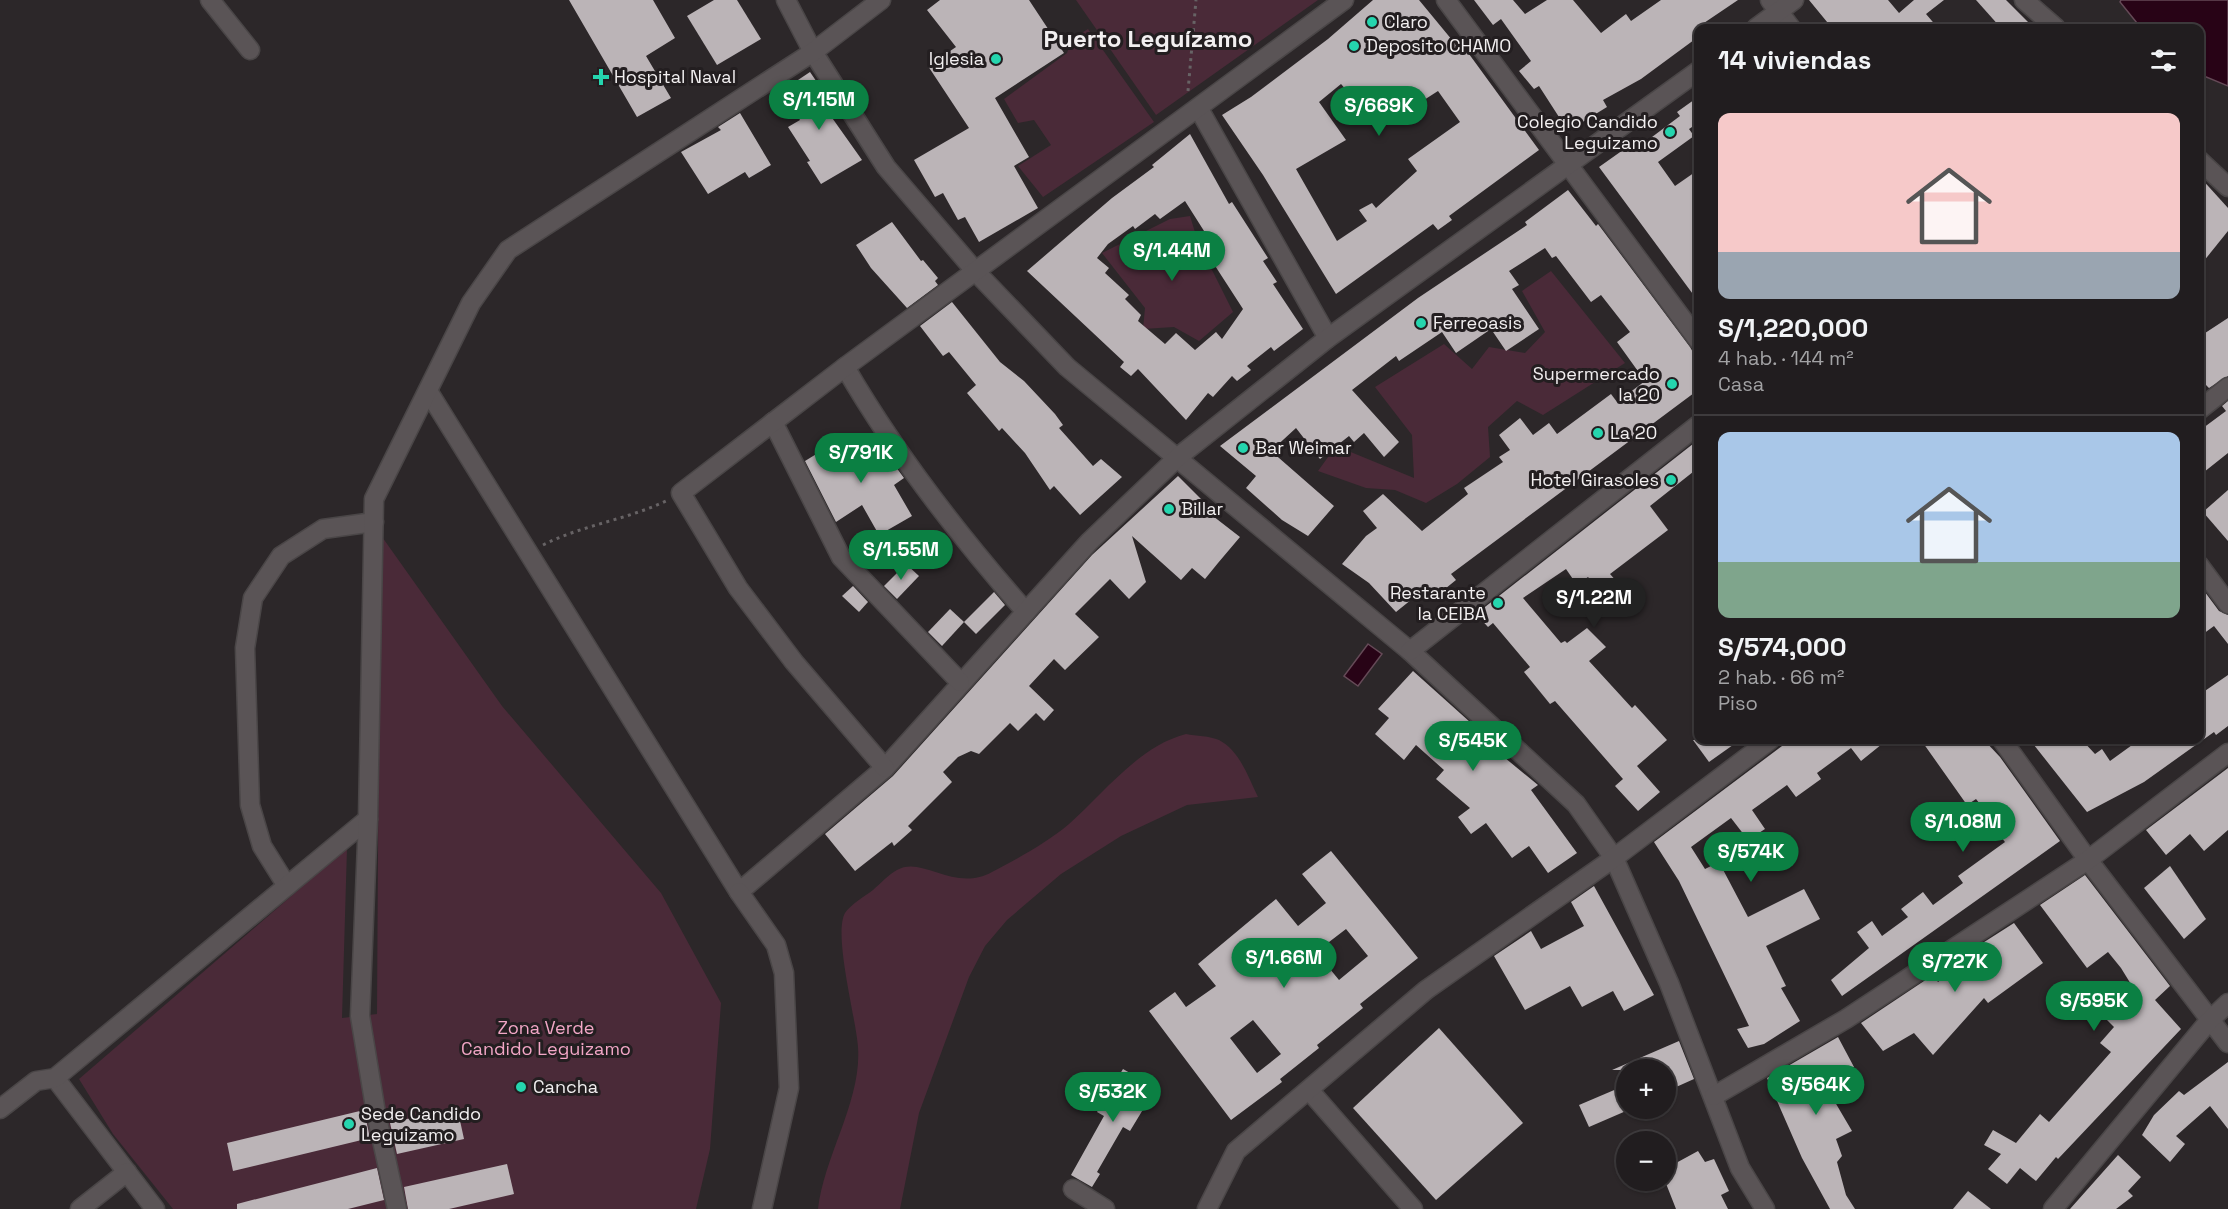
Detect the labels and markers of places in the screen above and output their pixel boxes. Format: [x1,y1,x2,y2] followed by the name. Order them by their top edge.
[1384,10,1428,33] place label: Claro
[1365,15,1379,29] marker: Claro
[1366,34,1511,57] place label: Deposito CHAMO
[1347,39,1361,53] marker: Deposito CHAMO
[929,47,984,70] place label: Iglesia
[989,52,1003,66] marker: Iglesia
[614,65,736,88] place label: Hospital Naval
[592,68,610,86] marker: Hospital Naval
[764,80,874,131] pin: S/1.15M
[1330,86,1428,137] pin: S/669K
[1517,110,1658,154] place label: Colegio Candido Leguizamo
[1663,125,1677,139] marker: Colegio Candido Leguizamo
[1117,231,1227,282] pin: S/1.44M
[1433,311,1522,334] place label: Ferreoasis
[1414,316,1428,330] marker: Ferreoasis
[1533,362,1660,406] place label: Supermercado la 20
[1665,377,1679,391] marker: Supermercado la 20
[1610,421,1657,444] place label: La 20
[1591,426,1605,440] marker: La 20
[812,433,910,484] pin: S/791K
[1255,436,1352,459] place label: Bar Weimar
[1236,441,1250,455] marker: Bar Weimar
[1531,468,1659,491] place label: Hotel Girasoles
[1664,473,1678,487] marker: Hotel Girasoles
[1181,497,1223,520] place label: Billar
[1162,502,1176,516] marker: Billar
[846,530,956,581] pin: S/1.55M
[1539,578,1649,629] pin: S/1.22M
[1390,581,1486,625] place label: Restarante la CEIBA
[1491,596,1505,610] marker: Restarante la CEIBA
[1424,721,1522,772] pin: S/545K
[1908,802,2018,853] pin: S/1.08M
[1702,832,1800,883] pin: S/574K
[1229,938,1339,989] pin: S/1.66M
[1906,942,2004,993] pin: S/727K
[2045,981,2143,1032] pin: S/595K
[1767,1065,1865,1116] pin: S/564K
[1064,1072,1162,1123] pin: S/532K
[533,1075,598,1098] place label: Cancha
[514,1080,528,1094] marker: Cancha
[361,1102,481,1146] place label: Sede Candido Leguizamo
[342,1117,356,1131] marker: Sede Candido Leguizamo

